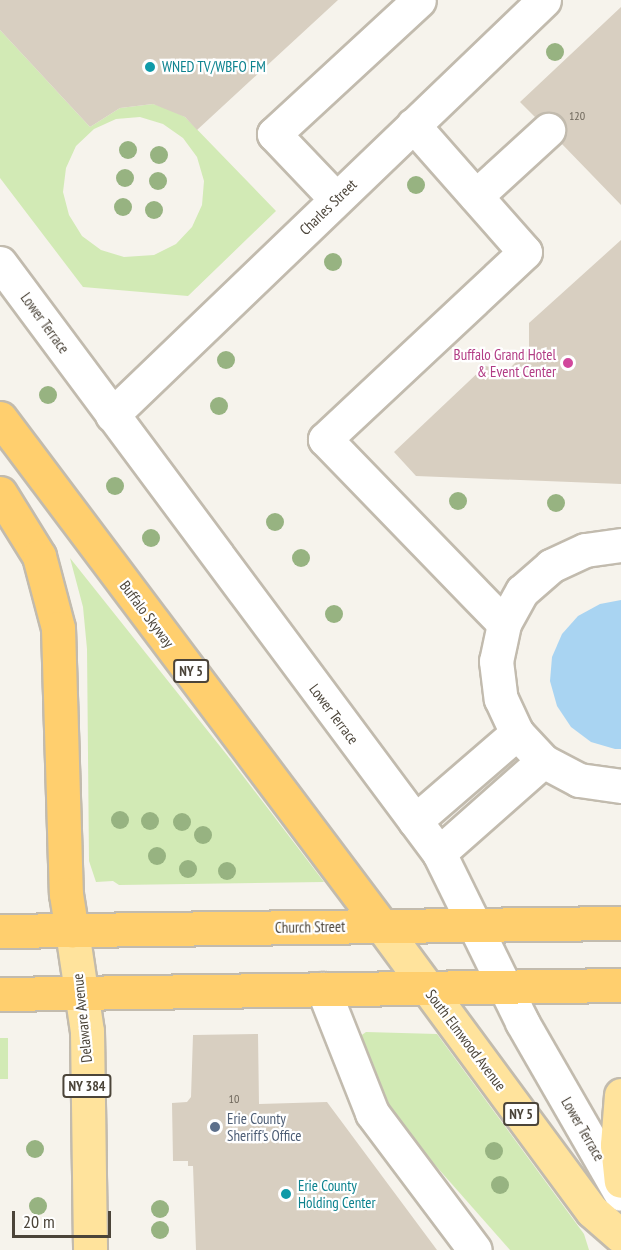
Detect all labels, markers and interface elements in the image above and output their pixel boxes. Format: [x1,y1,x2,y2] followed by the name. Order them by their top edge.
[162,58,266,76] place label: WNED TV/WBFO FM
[143,60,157,74] marker: WNED TV/WBFO FM
[569,109,585,123] house number: 120
[296,175,360,239] street label: Charles Street
[17,289,73,357] street label: Lower Terrace
[454,345,556,380] place label: Buffalo Grand Hotel & Event Center
[561,356,575,370] marker: Buffalo Grand Hotel & Event Center
[116,577,178,651] street label: Buffalo Skyway
[172,660,210,682] road number: NY 5
[305,680,363,748] street label: Lower Terrace
[275,917,345,937] street label: Church Street
[68,972,96,1064] street label: Delaware Avenue
[422,986,510,1094] street label: South Elmwood Avenue
[62,1075,112,1097] road number: NY 384
[229,1092,239,1106] house number: 10
[557,1094,609,1164] street label: Lower Terrace
[502,1103,540,1125] road number: NY 5
[227,1109,302,1144] place label: Erie County Sheriff's Office
[208,1120,222,1134] marker: Erie County Sheriff's Office
[298,1176,376,1211] place label: Erie County Holding Center
[279,1187,293,1201] marker: Erie County Holding Center
[15,1199,114,1237] scale bar
[23,1210,55,1233] text: 20 m

